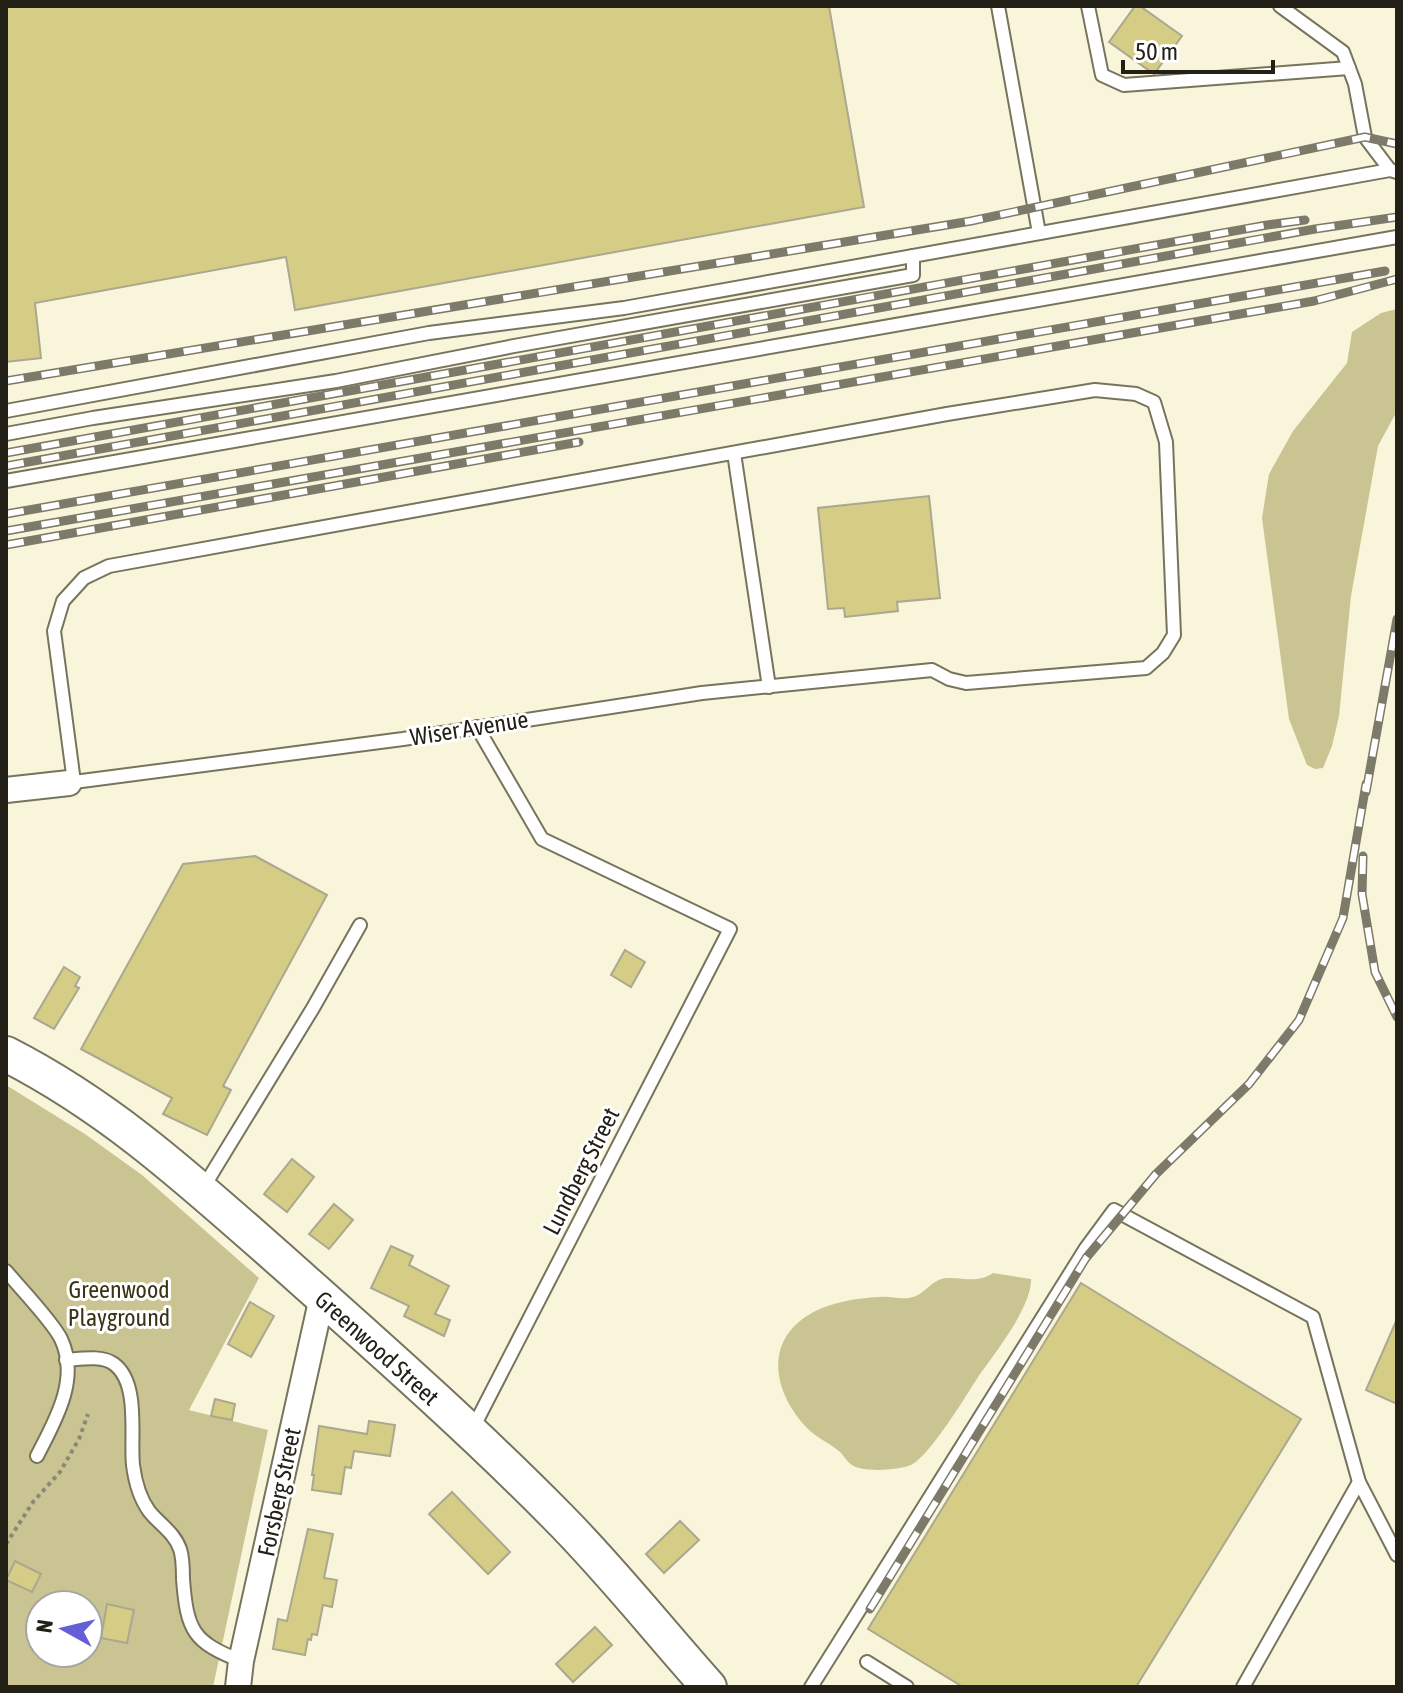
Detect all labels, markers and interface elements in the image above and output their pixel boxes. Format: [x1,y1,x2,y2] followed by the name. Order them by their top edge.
[1123,24,1273,74] scale bar
[1135,38,1178,65] text: 50 m
[408,705,530,751] street label: Wiser Avenue
[537,1103,625,1239] street label: Lundberg Street
[68,1276,170,1331] park label: Greenwood Playground
[310,1285,444,1411] street label: Greenwood Street
[252,1425,306,1559] street label: Forsberg Street
[24,1589,104,1669] north arrow
[30,1618,58,1634] text: N

